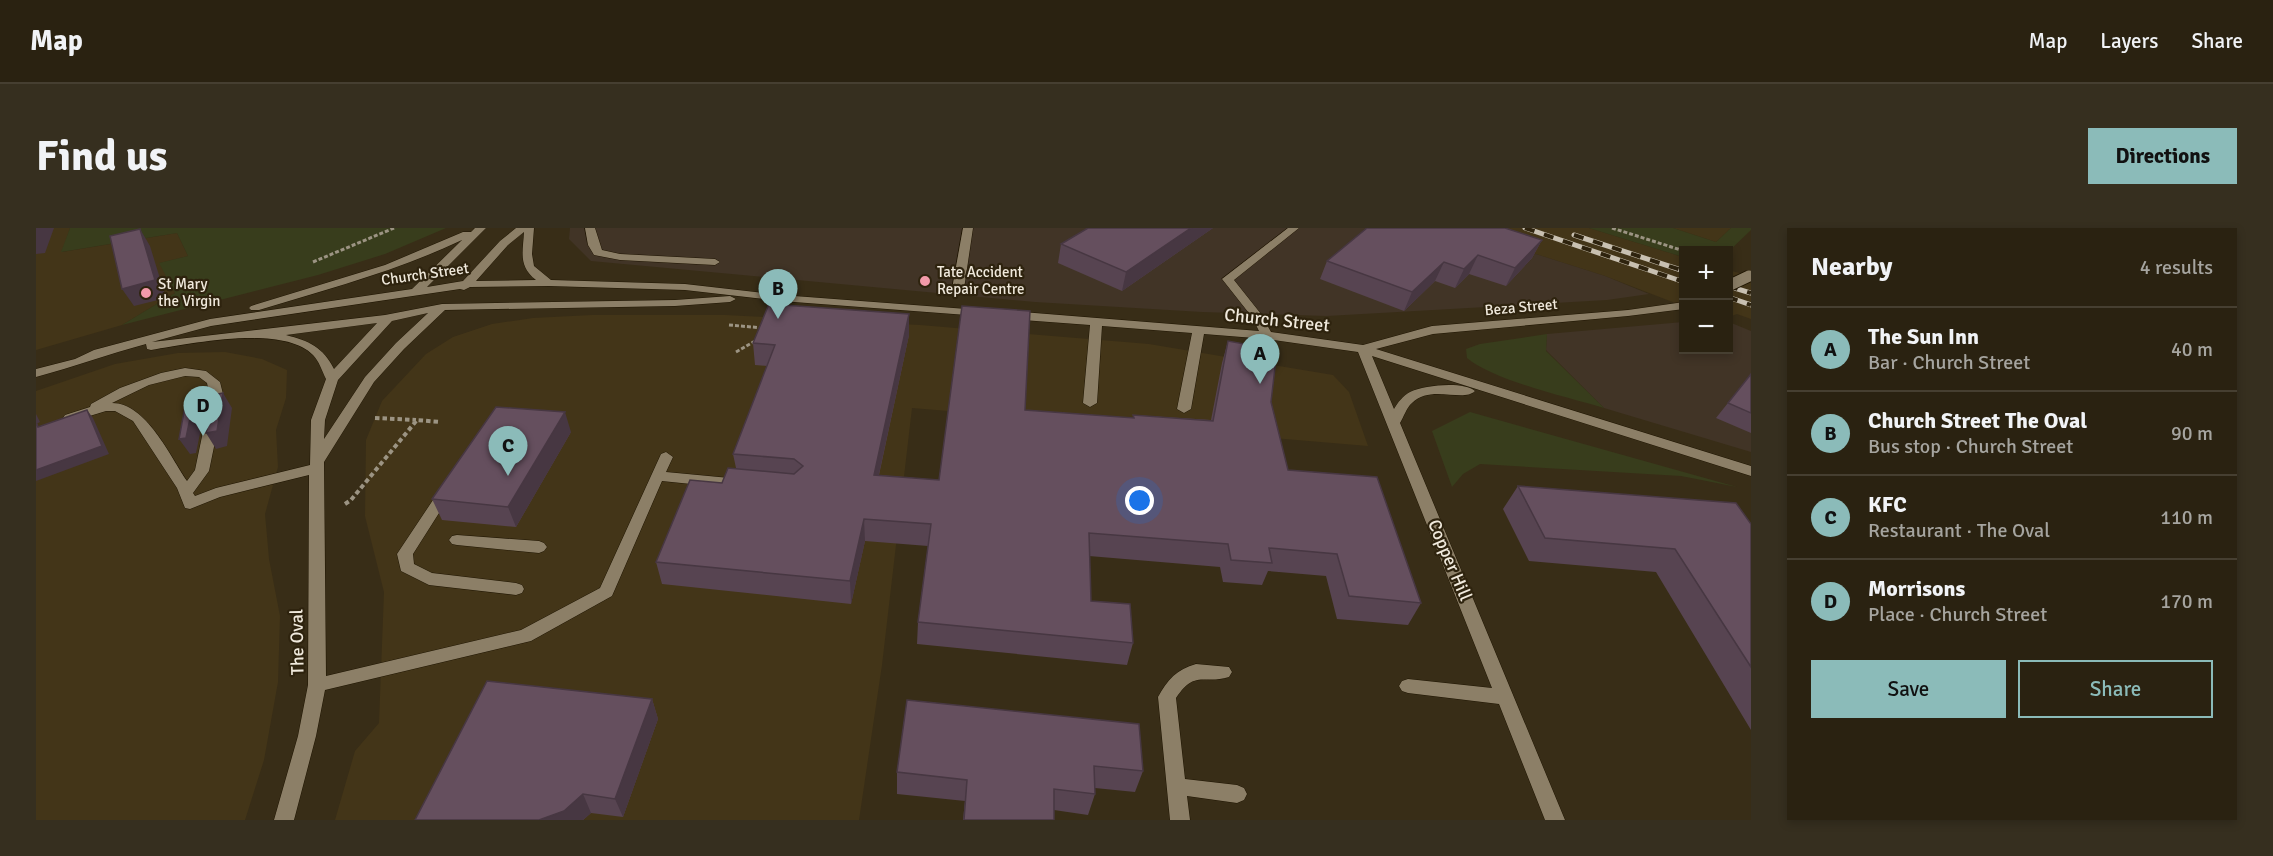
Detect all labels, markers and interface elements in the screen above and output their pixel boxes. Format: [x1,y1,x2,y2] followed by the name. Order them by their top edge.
[30,24,83,58] text: Map
[2029,28,2067,54] text: Map
[2100,28,2158,54] text: Layers
[2191,28,2243,54] text: Share
[2088,128,2237,184] button: Directions
[36,131,167,182] text: Find us
[1679,246,1733,354] map controls
[1679,246,1733,300] button: +
[1811,251,1892,283] text: Nearby
[2140,255,2213,280] text: 4 results
[380,259,470,289] street label: Church Street
[937,263,1024,298] place label: Tate Accident Repair Centre
[758,270,798,319] pin: B
[918,274,932,288] marker: Tate Accident Repair Centre
[158,275,220,310] place label: St Mary the Virgin
[139,286,153,300] marker: St Mary the Virgin
[1484,295,1558,319] street label: Beza Street
[1679,300,1733,354] button: −
[1223,304,1331,336] street label: Church Street
[1868,323,1979,350] text: The Sun Inn
[1240,334,1280,384] pin: A
[1824,337,1837,362] text: A
[2171,337,2213,362] text: 40 m
[1868,350,2030,375] text: Bar · Church Street
[184,386,222,436] pin: D
[1868,407,2087,434] text: Church Street The Oval
[1824,421,1837,446] text: B
[2171,421,2213,446] text: 90 m
[488,426,528,476] pin: C
[1868,434,2073,459] text: Bus stop · Church Street
[1125,486,1154,515] your location
[1868,491,1907,518] text: KFC
[1824,505,1837,530] text: C
[2160,505,2213,530] text: 110 m
[1423,516,1477,604] street label: Copper Hill
[1868,518,2050,543] text: Restaurant · The Oval
[1868,575,1965,602] text: Morrisons
[1824,589,1837,614] text: D
[2160,589,2213,614] text: 170 m
[1868,602,2047,627] text: Place · Church Street
[285,609,309,675] street label: The Oval
[1811,660,2006,718] button: Save
[2018,660,2213,718] button: Share

